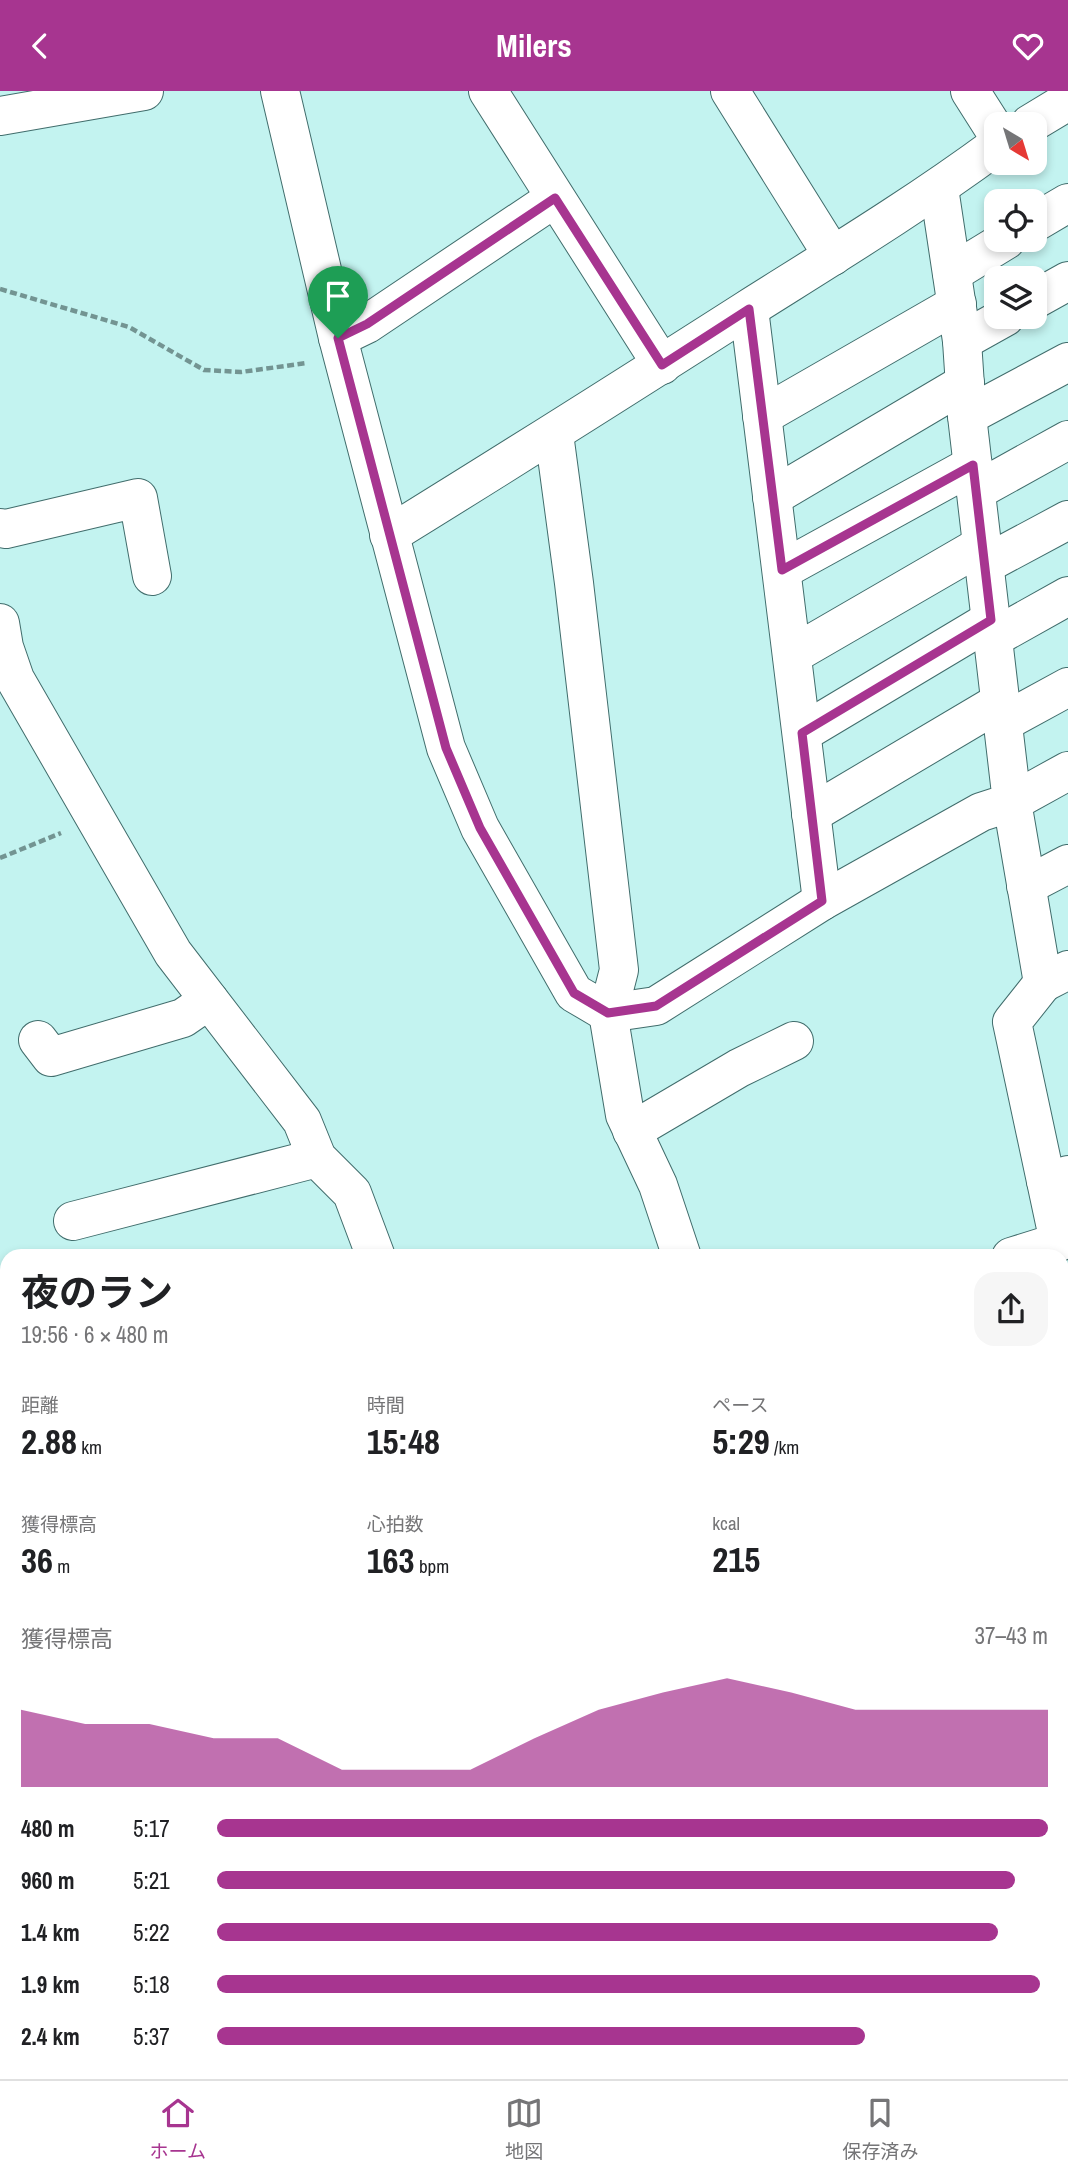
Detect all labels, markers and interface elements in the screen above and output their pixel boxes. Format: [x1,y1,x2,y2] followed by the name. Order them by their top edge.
[496,24,572,67] text: Milers
[21,27,59,65] icon: back
[1009,27,1047,65] icon: heart
[984,112,1046,175] north arrow
[984,112,1047,329] map controls
[984,189,1047,252] button: locate
[308,266,368,338] pin
[984,266,1047,329] button: layers
[319,277,357,315] icon: arrive
[21,1267,173,1318] text: 夜のラン
[974,1272,1048,1346] button: share
[21,1319,168,1350] text: 19:56 · 6 × 480 m
[21,1392,59,1418] text: 距離
[367,1392,405,1418] text: 時間
[712,1392,768,1418] text: ペース
[21,1418,77,1465] text: 2.88
[367,1418,440,1465] text: 15:48
[712,1418,770,1465] text: 5:29
[77,1434,102,1460] text: km
[770,1434,799,1460] text: /km
[712,1510,740,1536] text: kcal
[21,1511,97,1537] text: 獲得標高
[367,1511,424,1537] text: 心拍数
[712,1536,760,1583] text: 215
[21,1537,53,1584] text: 36
[367,1537,415,1584] text: 163
[53,1553,70,1579] text: m
[415,1553,449,1579] text: bpm
[975,1620,1048,1651] text: 37–43 m
[21,1623,113,1654] text: 獲得標高
[21,1813,74,1844] text: 480 m
[133,1813,170,1844] text: 5:17
[21,1865,74,1896] text: 960 m
[133,1865,170,1896] text: 5:21
[21,1917,80,1948] text: 1.4 km
[133,1917,170,1948] text: 5:22
[21,1969,80,2000] text: 1.9 km
[133,1969,170,2000] text: 5:18
[21,2021,80,2052] text: 2.4 km
[133,2021,170,2052] text: 5:37
[150,2094,206,2164] tab: ホーム
[505,2094,543,2164] tab: 地図
[842,2094,918,2164] tab: 保存済み

